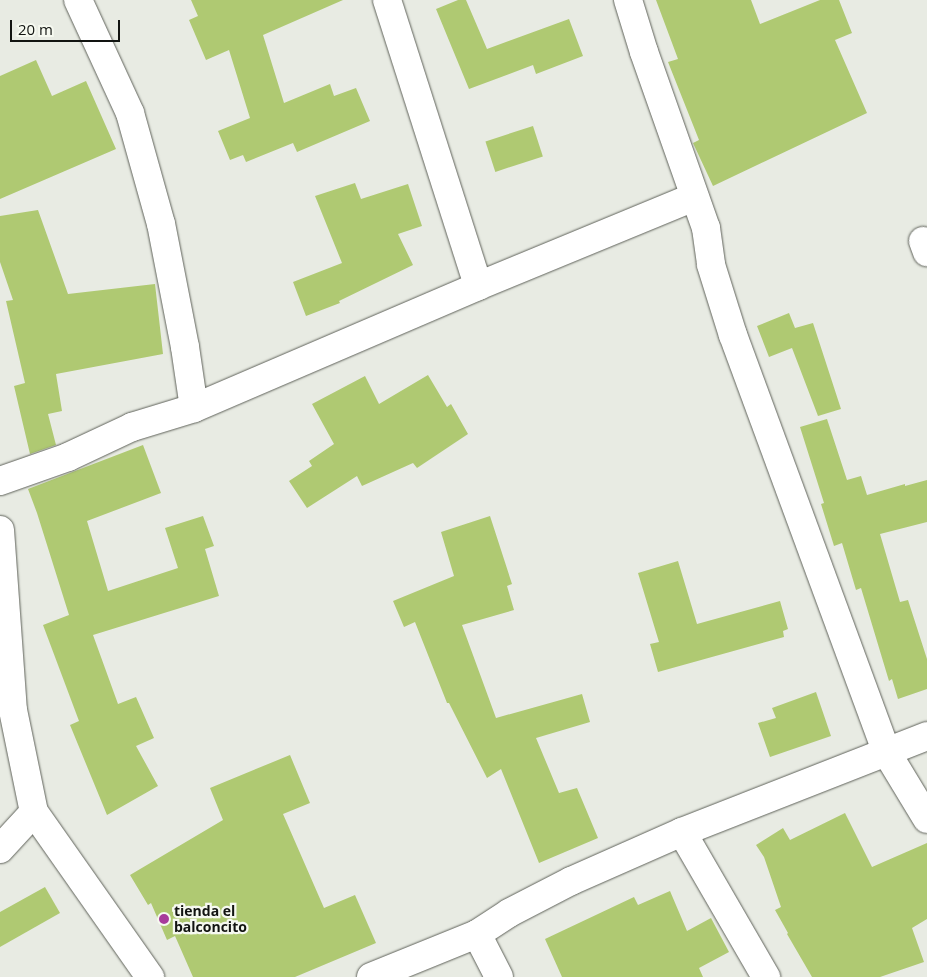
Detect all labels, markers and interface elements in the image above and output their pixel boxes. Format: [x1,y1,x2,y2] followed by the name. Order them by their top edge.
[12,10,122,42] scale bar
[18,19,53,39] text: 20 m
[174,903,247,936] place label: tienda el balconcito
[158,913,170,925] marker: tienda el balconcito

